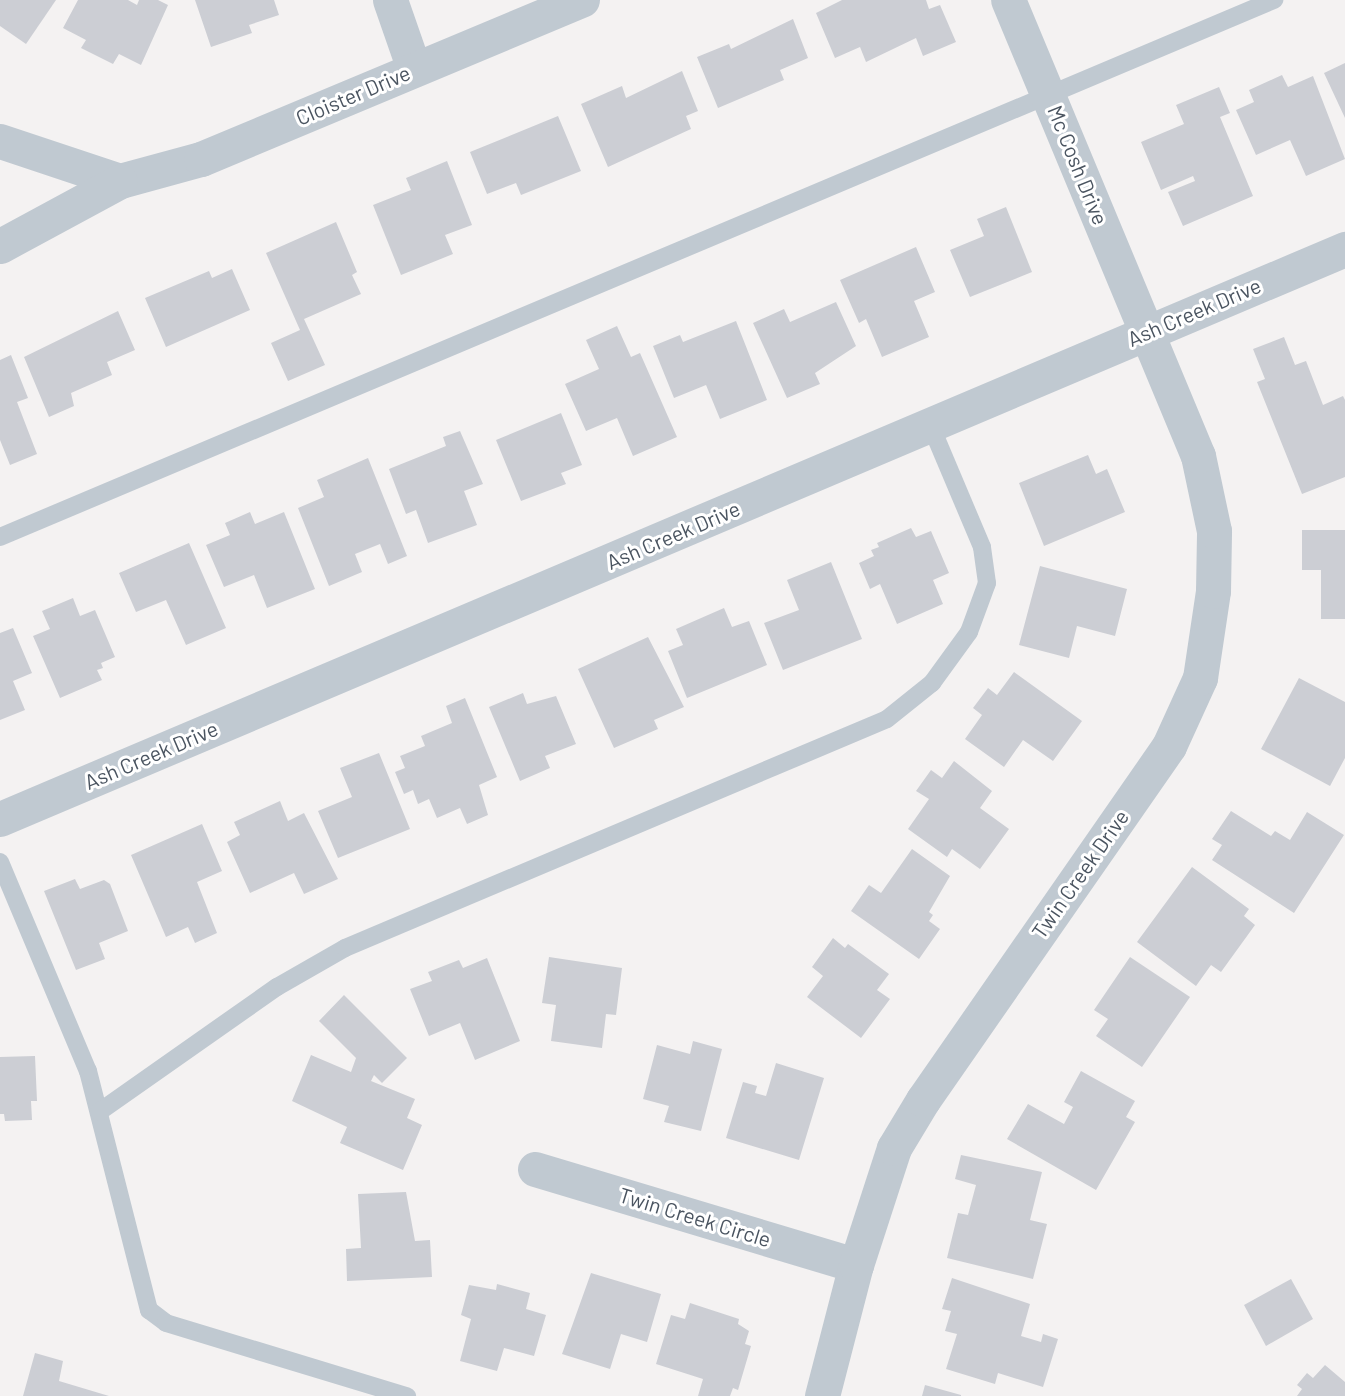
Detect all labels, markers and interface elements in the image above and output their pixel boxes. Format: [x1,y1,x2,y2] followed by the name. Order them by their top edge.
[292,60,414,130] street label: Cloister Drive
[1043,102,1113,228] street label: Mc Cosh Drive
[1123,273,1265,351] street label: Ash Creek Drive
[602,496,744,574] street label: Ash Creek Drive
[80,716,222,794] street label: Ash Creek Drive
[1026,805,1134,943] street label: Twin Creek Drive
[616,1182,774,1252] street label: Twin Creek Circle

